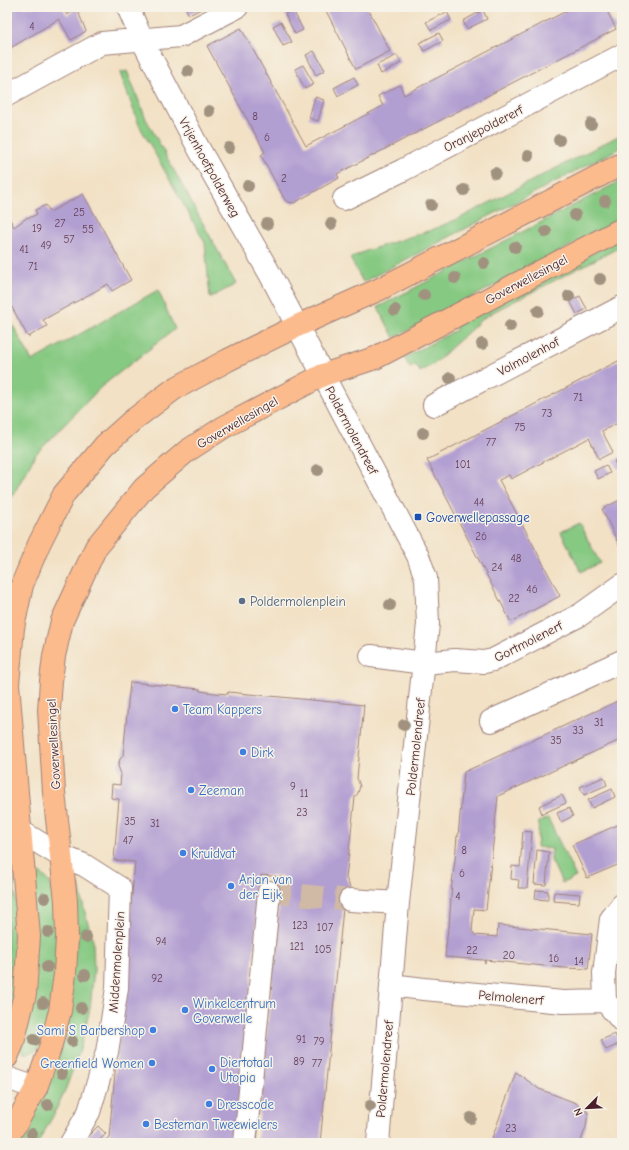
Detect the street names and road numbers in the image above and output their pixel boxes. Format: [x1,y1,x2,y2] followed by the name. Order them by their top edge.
[441,101,527,155] street label: Oranjepoldererf
[176,115,243,220] street label: Vrijenhoefpolderweg
[483,251,570,307] street label: Goverwellesingel
[495,333,563,379] street label: Volmolenhof
[322,384,382,478] street label: Poldermolendreef
[194,393,280,452] street label: Goverwellesingel
[492,617,566,665] street label: Gortmolenerf
[403,696,428,796] street label: Poldermolendreef
[44,698,63,790] street label: Goverwellesingel
[105,911,128,1013] street label: Middenmolenplein
[478,987,546,1008] street label: Pelmolenerf
[373,1018,396,1118] street label: Poldermolendreef

